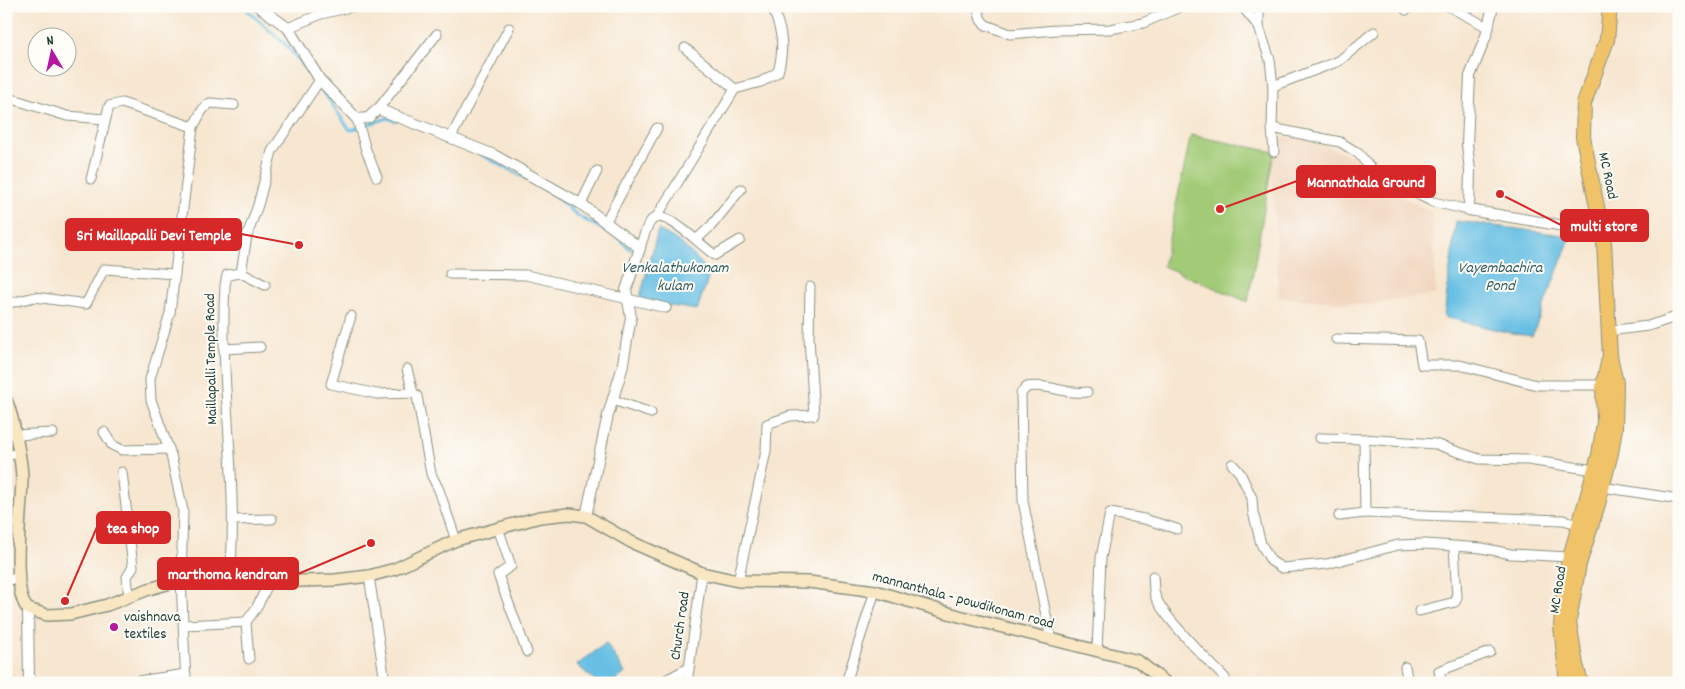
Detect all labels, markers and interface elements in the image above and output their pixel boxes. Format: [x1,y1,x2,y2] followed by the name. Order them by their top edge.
[28,28,78,78] north arrow
[45,31,55,52] text: N
[1591,150,1623,202] street label: MC Road
[1297,166,1435,197] callout: Mannathala Ground
[1307,172,1425,195] text: Mannathala Ground
[1561,210,1648,241] callout: multi store
[1571,216,1637,239] text: multi store
[66,219,241,250] callout: Sri Maillapalli Devi Temple
[77,225,231,248] text: Sri Maillapalli Devi Temple
[621,257,730,298] water label: Venkalathukonam kulam
[1458,257,1544,298] water label: Vayembachira Pond
[200,293,224,425] street label: Maillapalli Temple Road
[97,512,170,543] callout: tea shop
[107,518,159,541] text: tea shop
[158,558,298,589] callout: marthoma kendram
[168,564,288,587] text: marthoma kendram
[1544,565,1574,615] street label: MC Road
[870,566,1056,636] street label: mannanthala - powdikonam road
[665,590,697,662] street label: Church road
[124,607,181,646] place label: vaishnava textiles
[108,621,120,633] marker: vaishnava textiles

